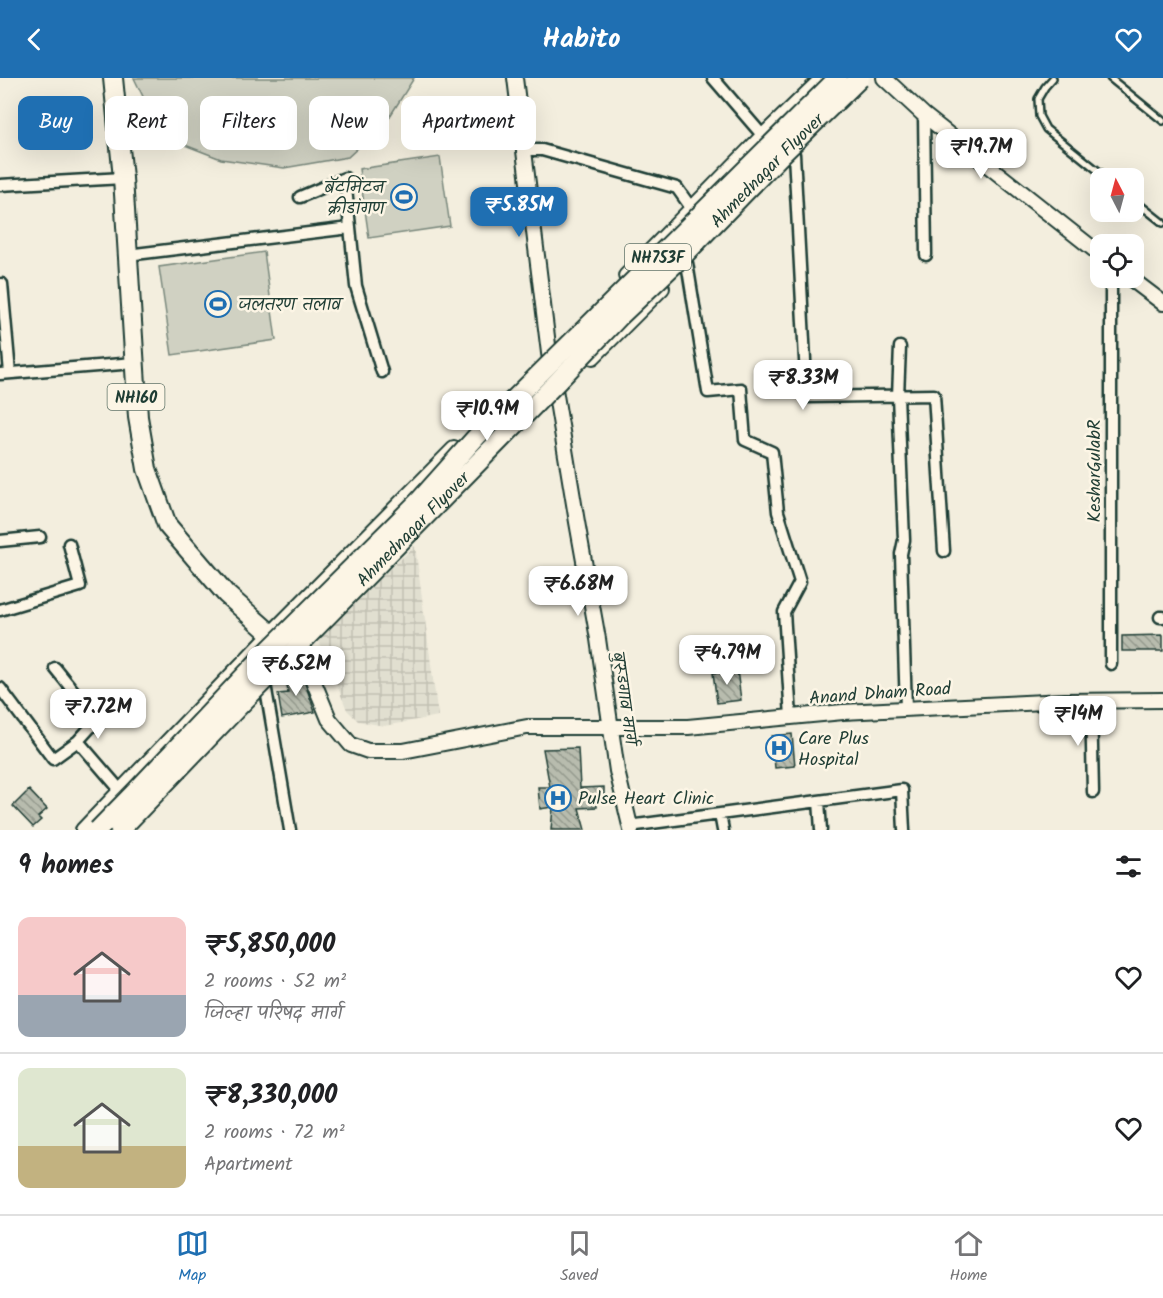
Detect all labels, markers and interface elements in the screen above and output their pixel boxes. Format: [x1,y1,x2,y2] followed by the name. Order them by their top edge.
[542,18,621,61] text: Habito
[18,23,51,56] icon: back
[1112,23,1145,56] icon: heart
[18,96,93,150] chip: Buy
[105,96,188,150] chip: Rent
[200,96,297,150] chip: Filters
[309,96,389,150] chip: New
[401,96,536,150] chip: Apartment
[704,106,833,236] street label: Ahmednagar Flyover
[932,129,1030,180] pin: ₹19.7M
[950,132,1012,164] text: ₹19.7M
[1090,168,1144,222] north arrow
[1090,168,1144,288] map controls
[324,174,388,224] place label: बॅटमिंटन क्रीडांगण
[389,182,419,212] sports icon: बॅटमिंटन क्रीडांगण
[470,187,568,238] pin: ₹5.85M
[484,190,554,222] text: ₹5.85M
[1090,234,1144,288] button: locate
[625,244,691,270] road number: NH753F
[203,289,233,319] sports icon: जलतरण तलाव
[238,291,344,320] place label: जलतरण तलाव
[754,360,852,411] pin: ₹8.33M
[768,363,838,395] text: ₹8.33M
[108,384,164,410] road number: NH160
[438,391,536,442] pin: ₹10.9M
[455,394,519,426] text: ₹10.9M
[1081,420,1110,522] street label: KesharGulabR
[350,465,478,595] street label: Ahmednagar Flyover
[529,566,627,617] pin: ₹6.68M
[543,569,613,601] text: ₹6.68M
[678,635,776,686] pin: ₹4.79M
[693,638,761,670] text: ₹4.79M
[247,646,345,697] pin: ₹6.52M
[261,649,331,681] text: ₹6.52M
[603,649,645,750] street label: बुरूडगाव मार्ग
[808,675,953,714] street label: Anand Dham Road
[49,689,147,740] pin: ₹7.72M
[64,692,132,724] text: ₹7.72M
[1042,696,1114,747] pin: ₹14M
[1053,699,1103,731] text: ₹14M
[798,725,869,775] place label: Care Plus Hospital
[764,733,794,763] hospital icon: Care Plus Hospital
[543,783,573,813] hospital icon: Pulse Heart Clinic
[578,785,714,814] place label: Pulse Heart Clinic
[18,845,114,887] text: 9 homes
[1112,850,1145,883] icon: filters
[204,924,335,966] text: ₹5,850,000
[66,941,138,1013] icon: home
[1112,961,1145,994] icon: heart
[204,966,346,998] text: 2 rooms · 52 m²
[204,998,342,1030] text: जिल्हा परिषद मार्ग
[204,1075,337,1117] text: ₹8,330,000
[66,1092,138,1164] icon: home
[1112,1112,1145,1145] icon: heart
[204,1117,345,1149] text: 2 rooms · 72 m²
[204,1149,293,1181] text: Apartment
[176,1227,209,1288] tab: Map
[560,1227,598,1288] tab: Saved
[949,1227,987,1288] tab: Home

